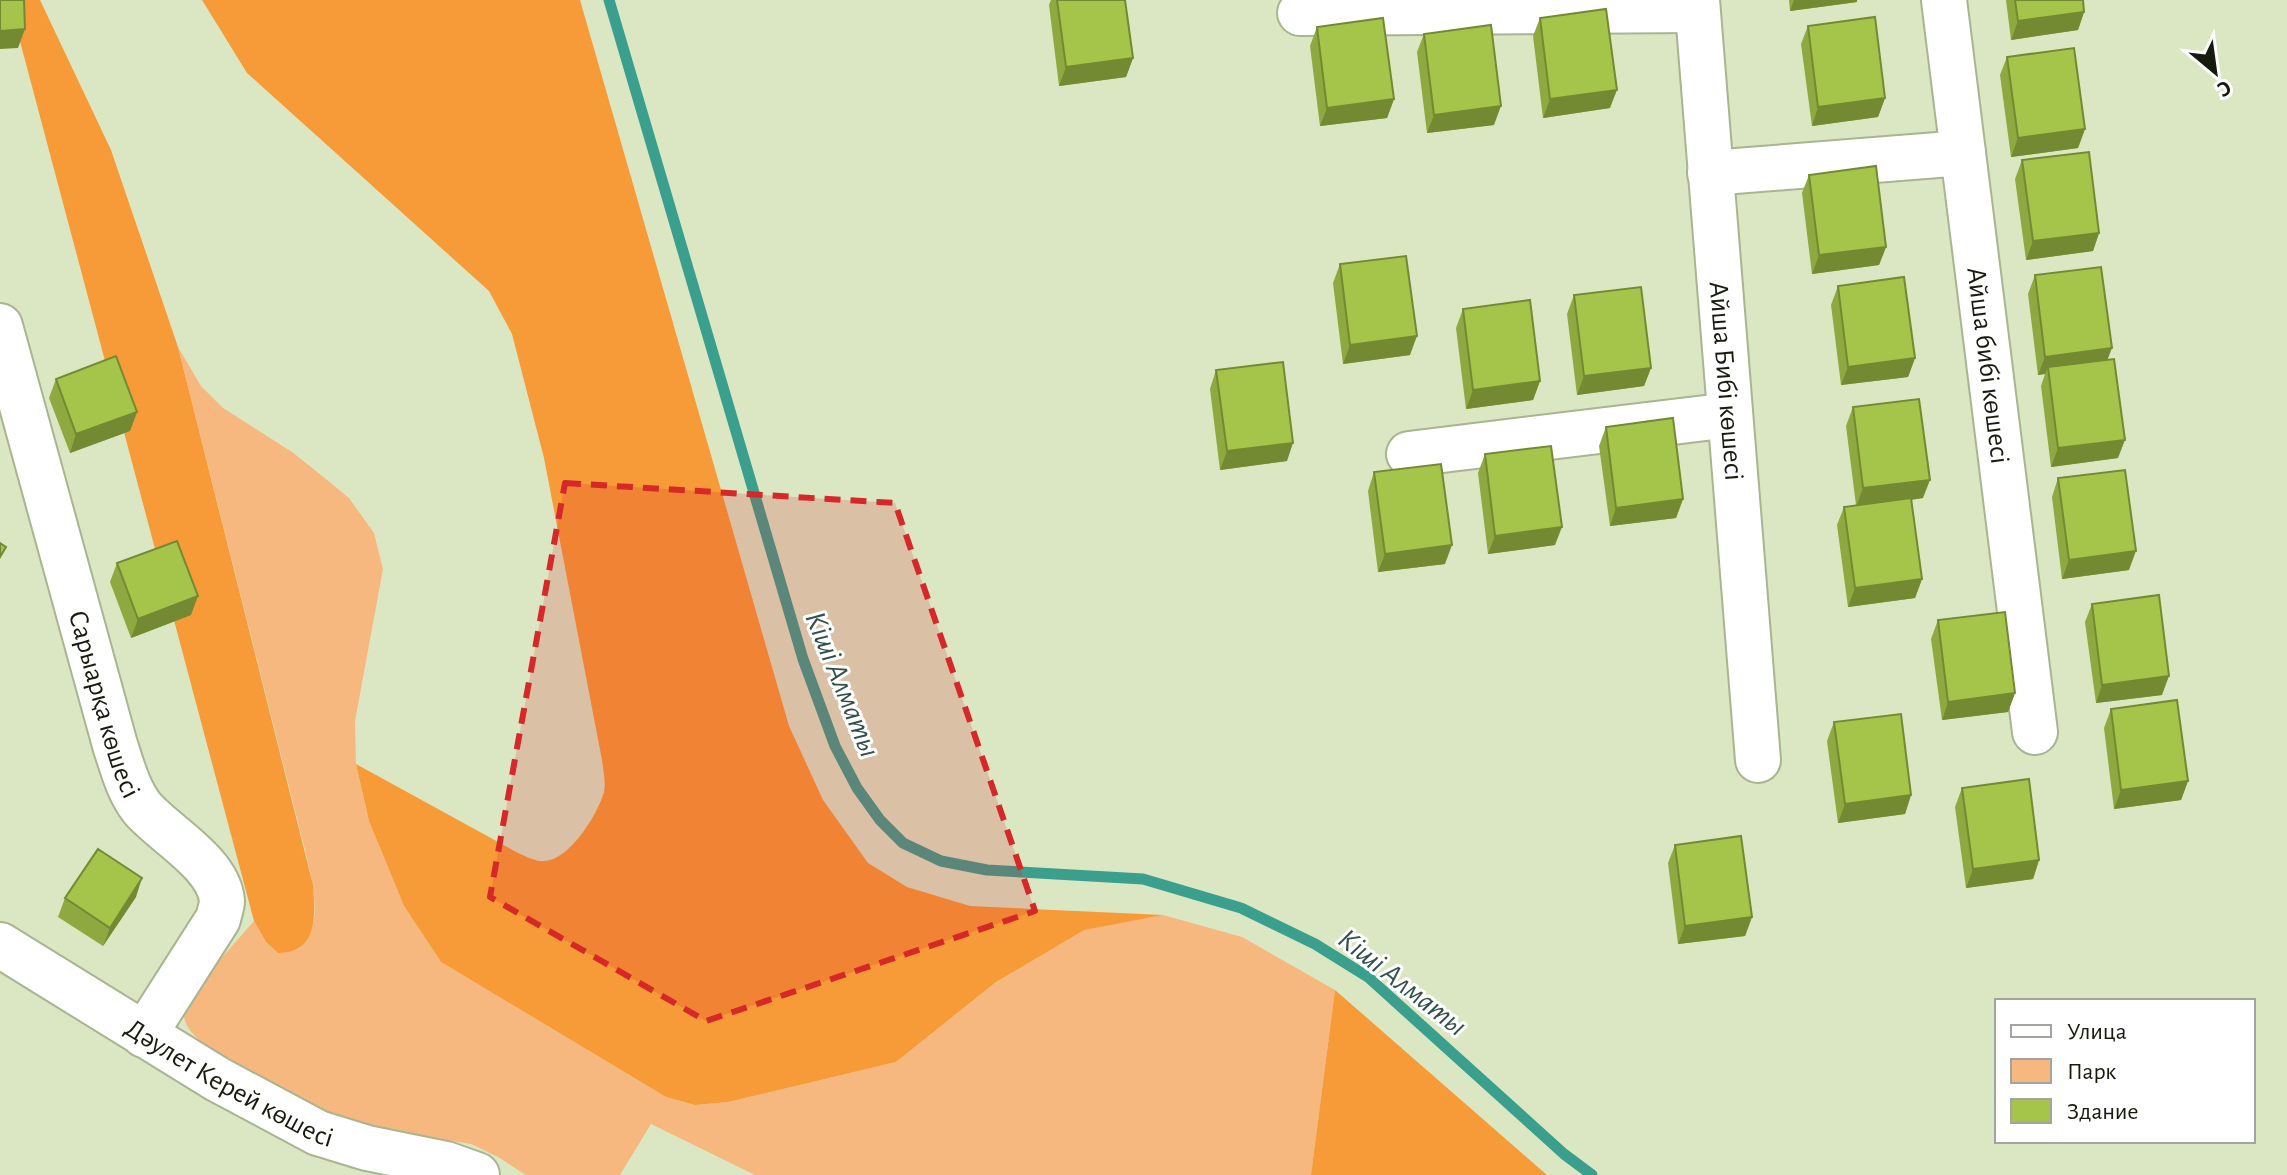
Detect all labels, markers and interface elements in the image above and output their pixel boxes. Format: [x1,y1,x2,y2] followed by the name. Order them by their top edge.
[2175,32,2255,112] north arrow
[2214,76,2235,101] text: С
[1961,265,2014,465] street label: Айша бибі көшесі
[1704,280,1748,482] street label: Айша Бибі көшесі
[63,607,145,803] street label: Сарыарқа көшесі
[799,608,885,761] water label: Кіші Алматы
[1333,924,1472,1042] water label: Кіші Алматы
[1995,999,2255,1143] legend
[120,1014,336,1153] street label: Дәулет Керей көшесі
[2067,1020,2127,1044] text: Улица
[2067,1060,2116,1084] text: Парк
[2067,1100,2138,1124] text: Здание

